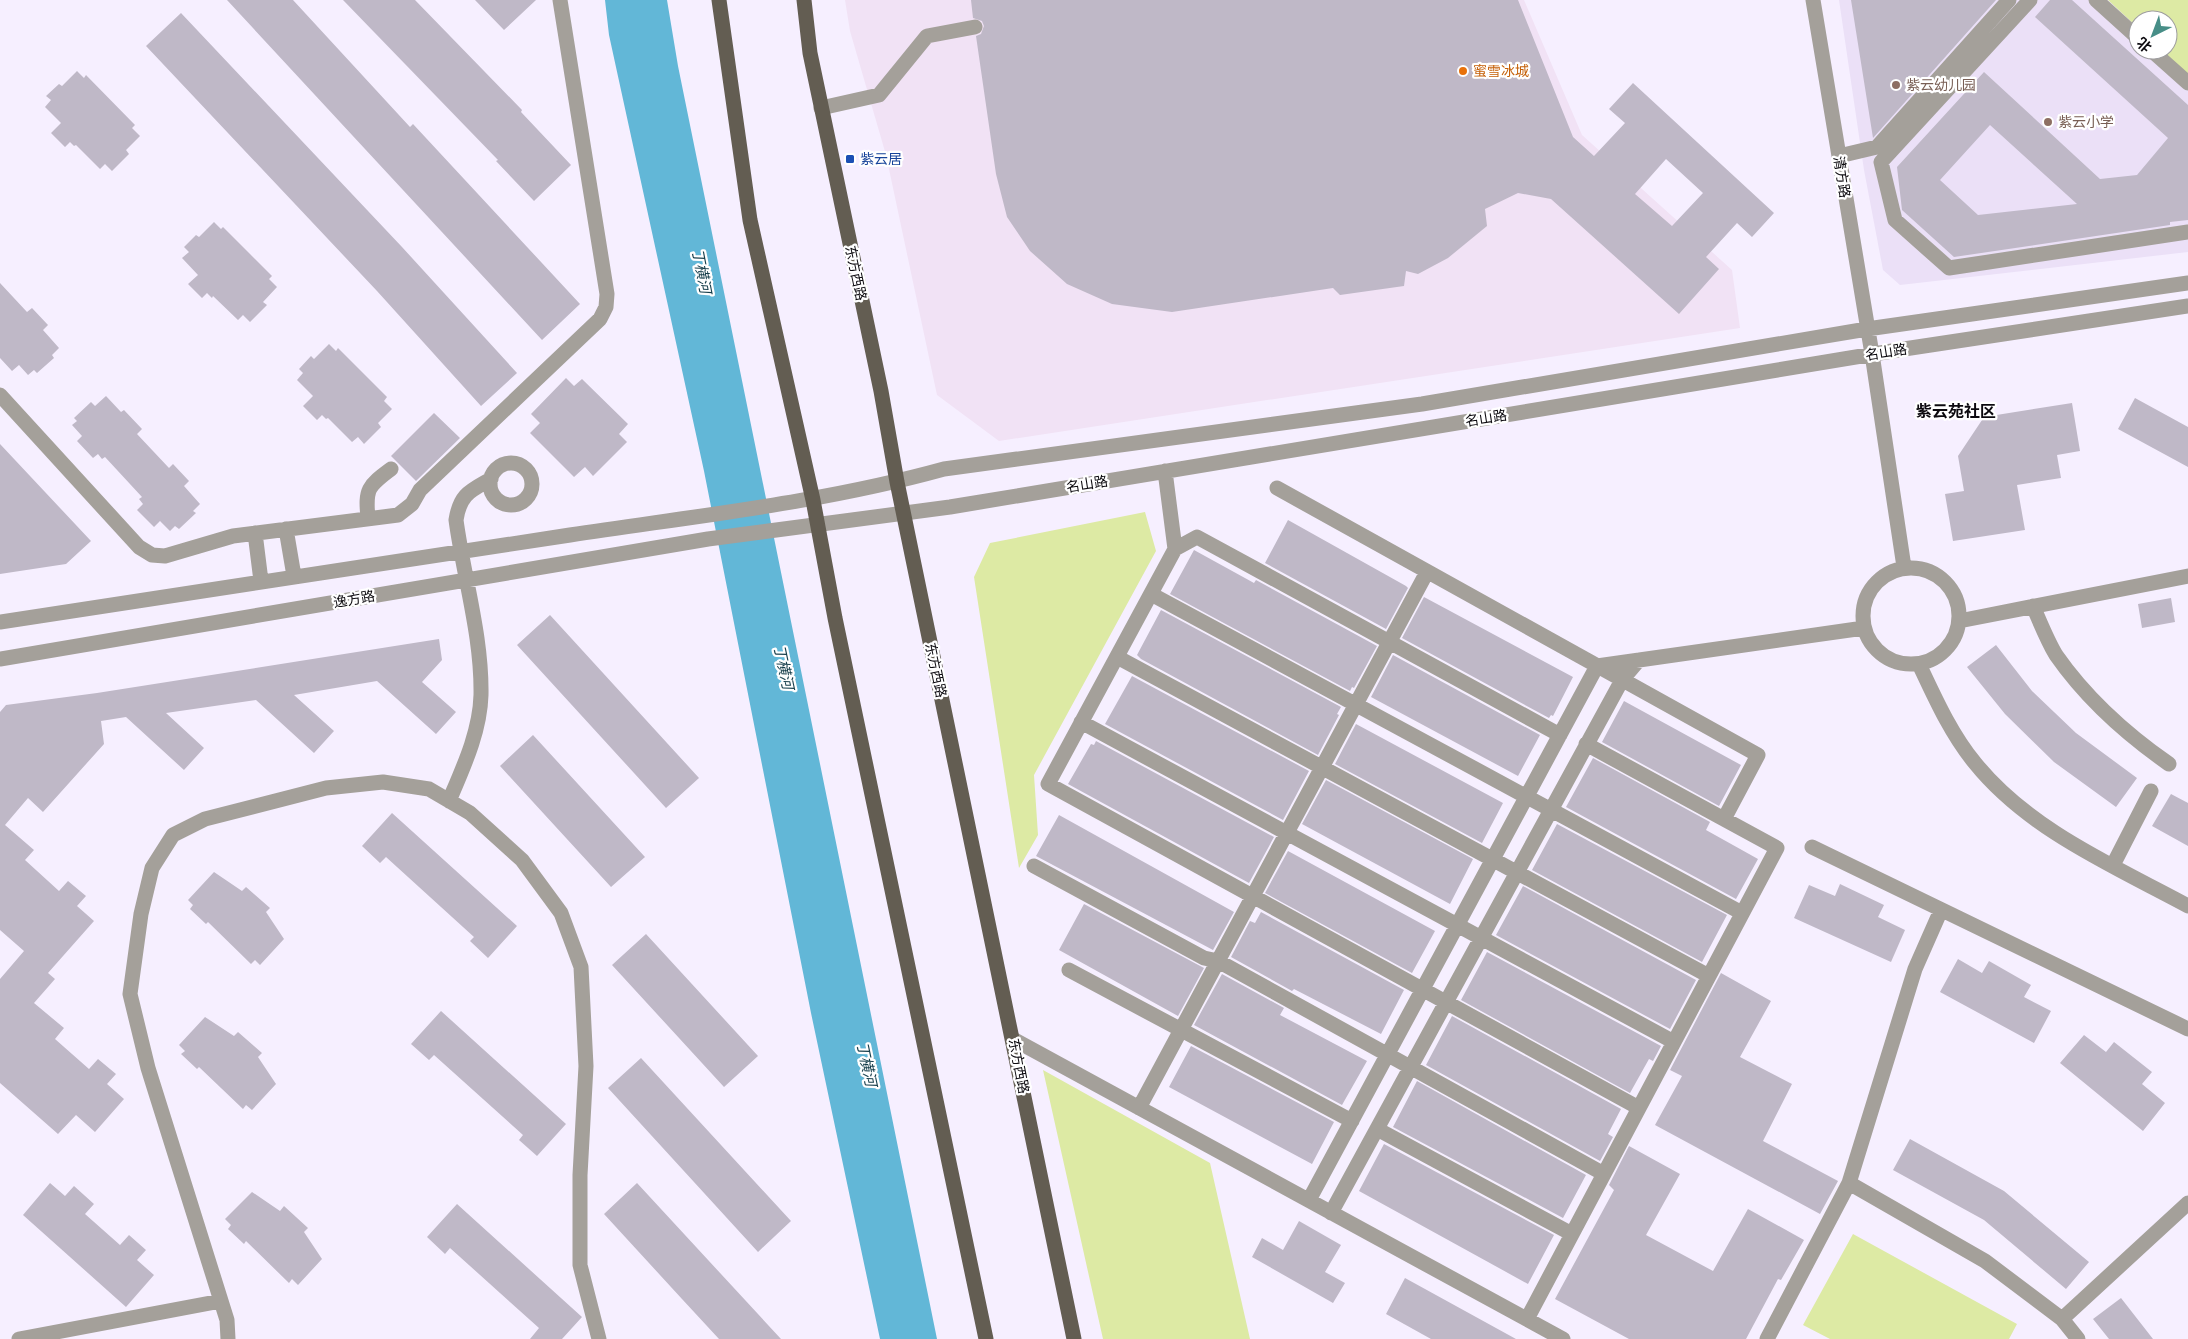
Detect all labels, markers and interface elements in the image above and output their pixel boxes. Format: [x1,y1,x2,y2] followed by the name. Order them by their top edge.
[2128,10,2178,60] north arrow
[2133,33,2156,56] text: 北
[1473,62,1529,80] place label: 蜜雪冰城
[1457,65,1469,77] marker: 蜜雪冰城
[1906,76,1976,94] place label: 紫云幼儿园
[1890,79,1902,91] marker: 紫云幼儿园
[2058,113,2114,131] place label: 紫云小学
[2042,116,2054,128] marker: 紫云小学
[860,150,902,168] place label: 紫云居
[844,153,856,165] marker: 紫云居
[1830,155,1854,199] street label: 清方路
[841,244,871,302] street label: 东方西路
[688,247,716,298] water label: 丁横河
[1864,340,1908,364] street label: 名山路
[1916,401,1996,421] district label: 紫云苑社区
[1464,406,1508,430] street label: 名山路
[1065,472,1109,496] street label: 名山路
[332,586,376,612] street label: 逸方路
[921,641,951,699] street label: 东方西路
[770,643,799,694] water label: 丁横河
[1005,1037,1033,1095] street label: 东方西路
[853,1040,882,1091] water label: 丁横河

